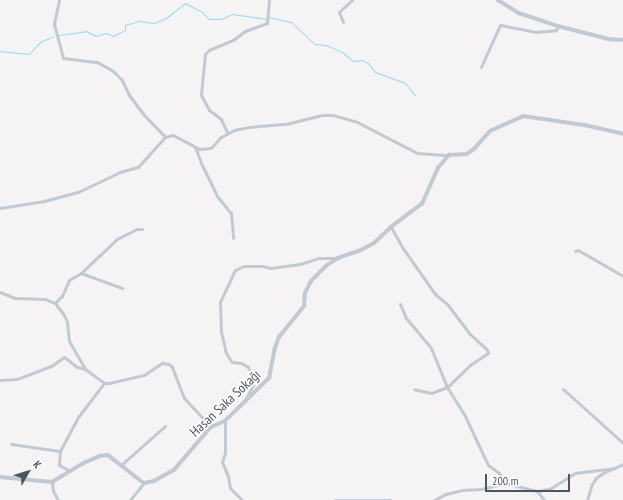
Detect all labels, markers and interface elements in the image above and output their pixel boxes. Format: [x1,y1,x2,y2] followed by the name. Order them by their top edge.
[186,366,264,440] street label: Hasan Saka Sokağı
[8,452,48,492] north arrow
[30,458,45,471] text: K
[487,466,572,492] scale bar
[492,473,519,488] text: 200 m

